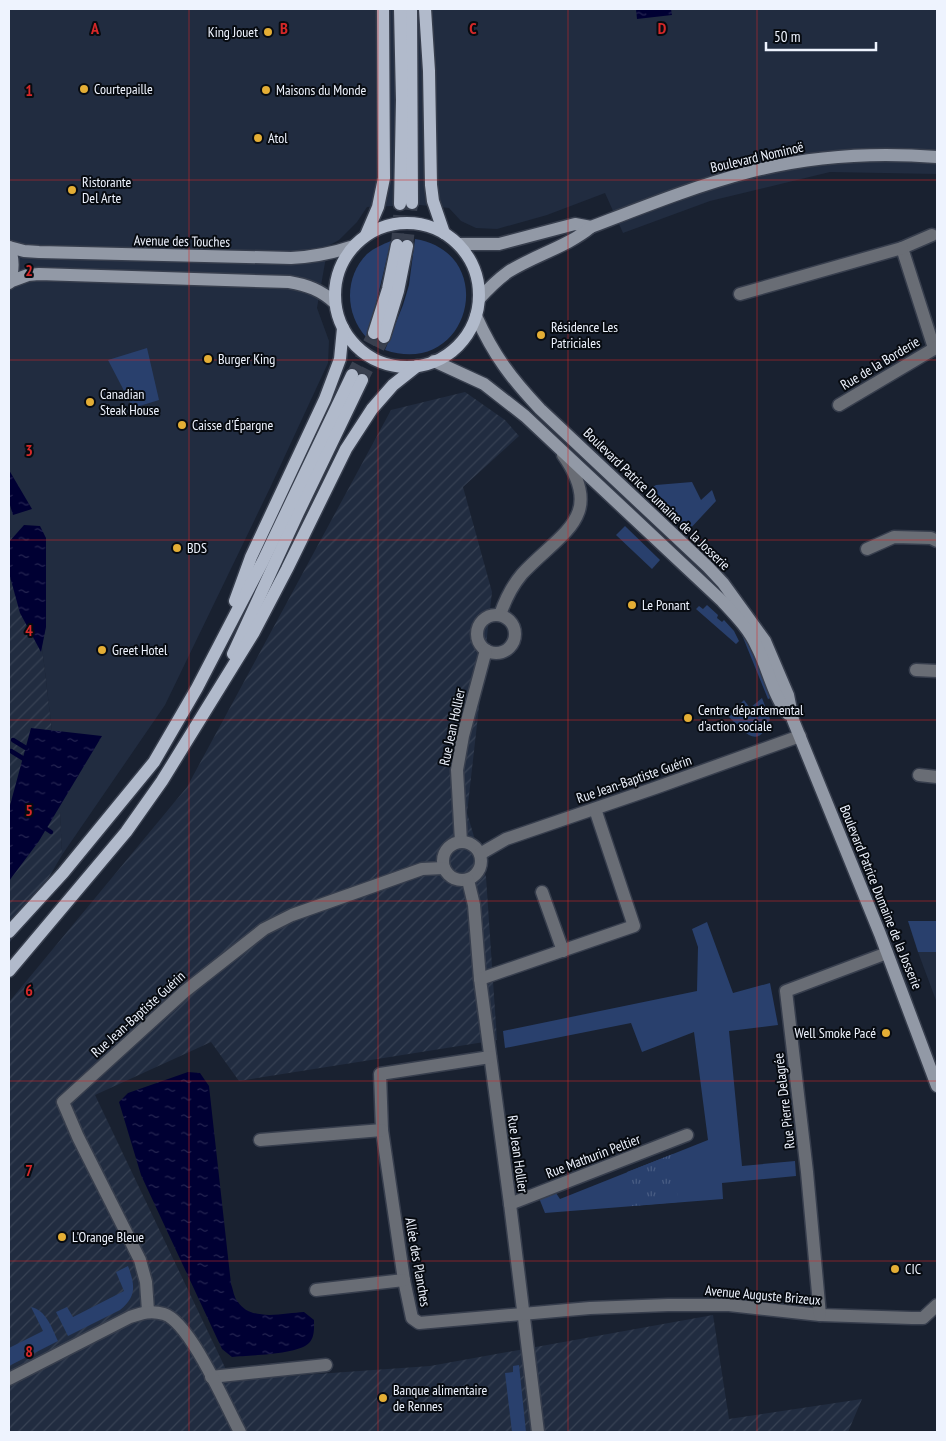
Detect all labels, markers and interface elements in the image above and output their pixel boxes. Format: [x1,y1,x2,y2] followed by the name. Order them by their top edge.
[90,18,100,38] text: A
[280,18,288,38] text: B
[469,18,477,38] text: C
[658,18,667,38] text: D
[766,20,876,52] scale bar
[208,23,258,41] place label: King Jouet
[262,26,274,38] marker: King Jouet
[774,27,800,46] text: 50 m
[25,80,33,100] text: 1
[94,80,153,98] place label: Courtepaille
[276,81,366,99] place label: Maisons du Monde
[78,83,90,95] marker: Courtepaille
[260,84,272,96] marker: Maisons du Monde
[268,129,288,147] place label: Atol
[252,132,264,144] marker: Atol
[709,137,806,176] street label: Boulevard Nominoë
[82,173,132,207] place label: Ristorante Del Arte
[66,184,78,196] marker: Ristorante Del Arte
[134,231,230,251] street label: Avenue des Touches
[25,260,33,280] text: 2
[551,318,618,352] place label: Résidence Les Patriciales
[535,329,547,341] marker: Résidence Les Patriciales
[837,332,923,394] street label: Rue de la Borderie
[218,350,275,368] place label: Burger King
[202,353,214,365] marker: Burger King
[100,385,160,419] place label: Canadian Steak House
[84,396,96,408] marker: Canadian Steak House
[192,416,273,434] place label: Caisse d'Épargne
[176,419,188,431] marker: Caisse d'Épargne
[580,424,734,574] street label: Boulevard Patrice Dumaine de la Josserie
[25,440,33,460] text: 3
[187,539,207,557] place label: BDS
[171,542,183,554] marker: BDS
[642,596,690,614] place label: Le Ponant
[626,599,638,611] marker: Le Ponant
[25,620,33,640] text: 4
[112,641,168,659] place label: Greet Hotel
[96,644,108,656] marker: Greet Hotel
[435,687,469,767] street label: Rue Jean Hollier
[698,701,804,735] place label: Centre départemental d'action sociale
[682,712,694,724] marker: Centre départemental d'action sociale
[574,751,694,807] street label: Rue Jean-Baptiste Guérin
[25,800,33,820] text: 5
[836,802,926,992] street label: Boulevard Patrice Dumaine de la Josserie
[87,967,189,1061] street label: Rue Jean-Baptiste Guérin
[25,980,33,1000] text: 6
[795,1024,876,1042] place label: Well Smoke Pacé
[880,1027,892,1039] marker: Well Smoke Pacé
[769,1052,799,1150] street label: Rue Pierre Delagrée
[504,1114,532,1194] street label: Rue Jean Hollier
[543,1130,643,1182] street label: Rue Mathurin Peltier
[25,1160,33,1180] text: 7
[401,1216,435,1308] street label: Allée des Planches
[72,1228,144,1246] place label: L'Orange Bleue
[56,1231,68,1243] marker: L'Orange Bleue
[905,1260,922,1278] place label: CIC
[889,1263,901,1275] marker: CIC
[704,1281,822,1309] street label: Avenue Auguste Brizeux
[25,1341,33,1361] text: 8
[393,1381,487,1415] place label: Banque alimentaire de Rennes
[377,1392,389,1404] marker: Banque alimentaire de Rennes

